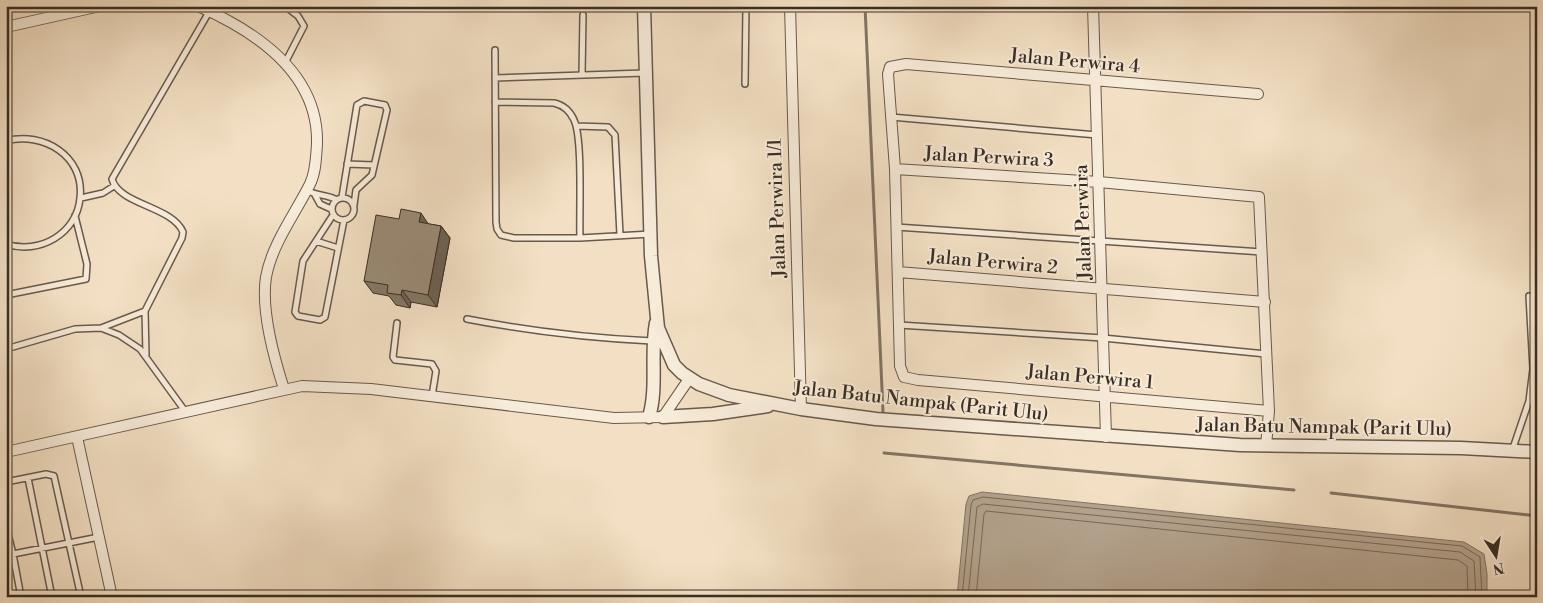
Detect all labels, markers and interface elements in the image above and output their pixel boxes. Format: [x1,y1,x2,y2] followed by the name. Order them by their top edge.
[1008,43,1141,79] street label: Jalan Perwira 4
[763,138,791,279] street label: Jalan Perwira 1/1
[922,142,1055,172] street label: Jalan Perwira 3
[1069,163,1097,281] street label: Jalan Perwira
[926,244,1059,280] street label: Jalan Perwira 2
[1024,359,1155,395] street label: Jalan Perwira 1
[791,376,1050,426] street label: Jalan Batu Nampak (Parit Ulu)
[1195,413,1452,441] street label: Jalan Batu Nampak (Parit Ulu)
[1470,530,1520,580] north arrow
[1491,558,1506,578] text: N

